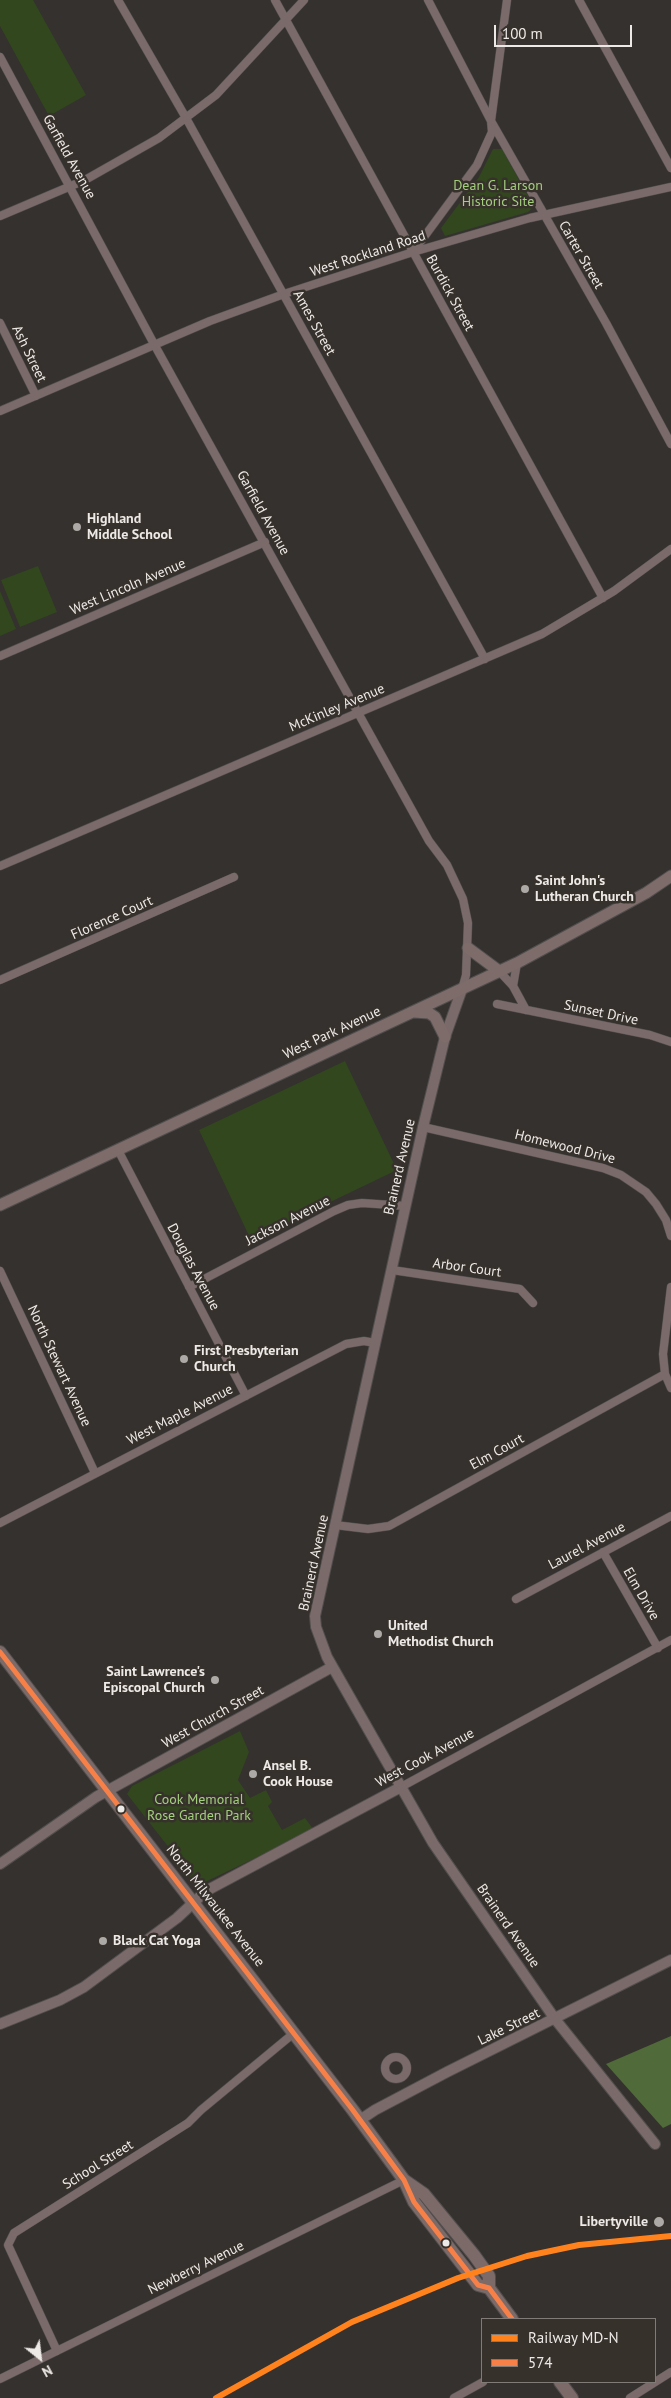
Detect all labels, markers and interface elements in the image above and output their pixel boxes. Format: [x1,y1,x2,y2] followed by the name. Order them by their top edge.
[496,15,634,47] scale bar
[502,24,543,43] text: 100 m
[39,112,99,202] street label: Garfield Avenue
[453,178,543,210] park label: Dean G. Larson Historic Site
[555,218,607,292] street label: Carter Street
[308,227,428,281] street label: West Rockland Road
[422,252,478,334] street label: Burdick Street
[289,287,339,359] street label: Ames Street
[8,323,50,385] street label: Ash Street
[233,468,293,558] street label: Garfield Avenue
[87,511,172,544] place label: Highland Middle School
[71,521,83,533] marker: Highland Middle School
[68,555,188,619] street label: West Lincoln Avenue
[287,680,387,736] street label: McKinley Avenue
[535,873,634,906] place label: Saint John's Lutheran Church
[519,883,531,895] marker: Saint John's Lutheran Church
[69,892,155,944] street label: Florence Court
[562,997,640,1029] street label: Sunset Drive
[281,1003,383,1063] street label: West Park Avenue
[381,1117,419,1217] street label: Brainerd Avenue
[513,1126,617,1168] street label: Homewood Drive
[243,1193,333,1249] street label: Jackson Avenue
[163,1221,223,1313] street label: Douglas Avenue
[432,1255,502,1281] street label: Arbor Court
[24,1303,94,1429] street label: North Stewart Avenue
[194,1343,299,1375] place label: First Presbyterian Church
[178,1353,190,1365] marker: First Presbyterian Church
[124,1381,236,1449] street label: West Maple Avenue
[467,1430,527,1474] street label: Elm Court
[296,1513,332,1613] street label: Brainerd Avenue
[546,1519,628,1573] street label: Laurel Avenue
[619,1565,663,1623] street label: Elm Drive
[388,1618,494,1650] place label: United Methodist Church
[372,1628,384,1640] marker: United Methodist Church
[103,1664,205,1696] place label: Saint Lawrence's Episcopal Church
[209,1674,221,1686] marker: Saint Lawrence's Episcopal Church
[159,1682,267,1752] street label: West Church Street
[373,1725,477,1791] street label: West Cook Avenue
[263,1758,333,1790] place label: Ansel B. Cook House
[247,1768,259,1780] marker: Ansel B. Cook House
[147,1792,251,1824] park label: Cook Memorial Rose Garden Park
[116,1804,126,1814] unlabelled marker
[162,1842,268,1970] street label: North Milwaukee Avenue
[473,1881,543,1971] street label: Brainerd Avenue
[113,1933,201,1949] place label: Black Cat Yoga
[97,1935,109,1947] marker: Black Cat Yoga
[475,2005,543,2049] street label: Lake Street
[60,2137,136,2193] street label: School Street
[579,2214,648,2230] place label: Libertyville
[652,2215,666,2229] marker: Libertyville
[145,2237,247,2299] street label: Newberry Avenue
[441,2238,451,2248] unlabelled marker
[481,2318,656,2383] legend
[528,2328,619,2347] text: Railway MD-N
[15,2333,65,2383] north arrow
[528,2353,553,2372] text: 574
[39,2361,56,2381] text: N

